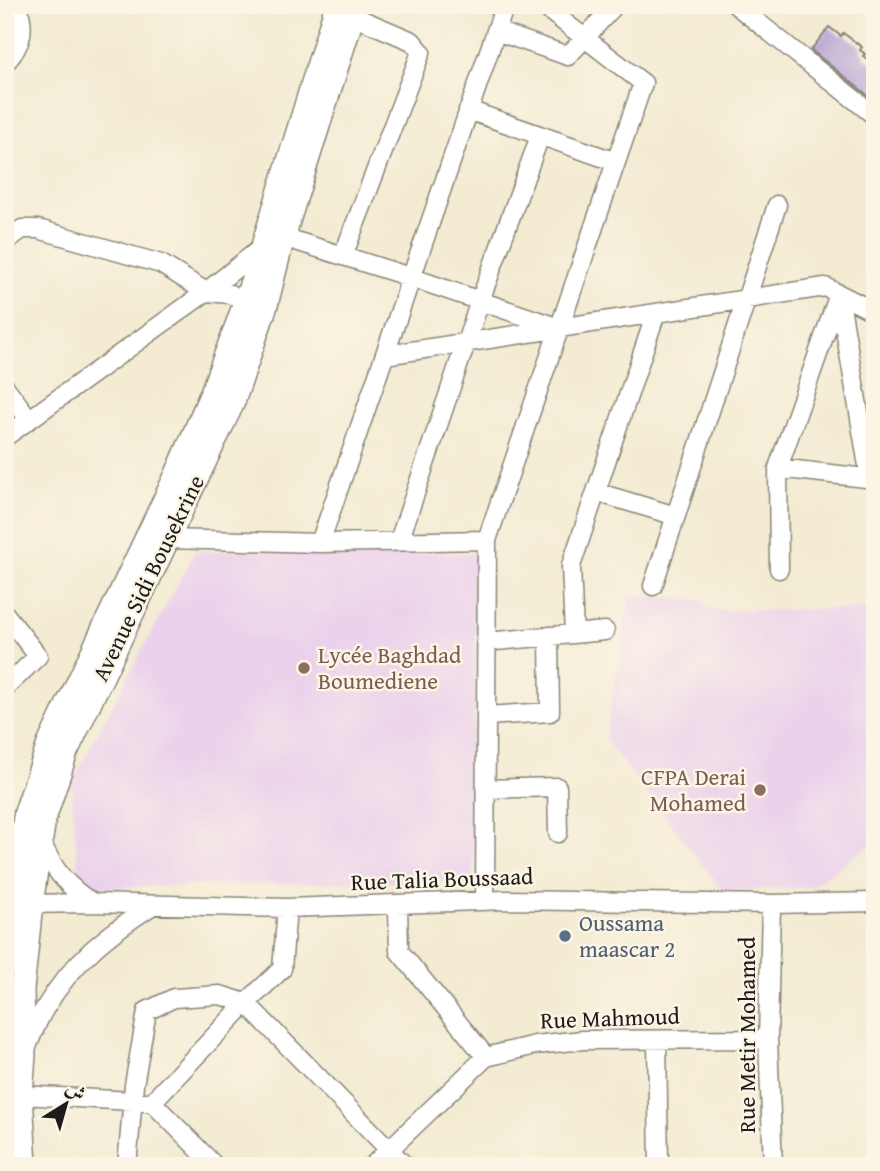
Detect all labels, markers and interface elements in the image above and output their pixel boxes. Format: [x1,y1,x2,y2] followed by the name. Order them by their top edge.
[83,469,212,686] street label: Avenue Sidi Bousekrine
[318,638,462,697] place label: Lycée Baghdad Boumediene
[296,660,312,676] marker: Lycée Baghdad Boumediene
[641,760,747,819] place label: CFPA Derai Mohamed
[752,782,768,798] marker: CFPA Derai Mohamed
[350,859,535,898] street label: Rue Talia Boussaad
[579,906,675,965] place label: Oussama maascar 2
[557,928,573,944] marker: Oussama maascar 2
[730,936,763,1133] street label: Rue Metir Mohamed
[540,999,681,1036] street label: Rue Mahmoud
[32,1070,102,1140] north arrow
[60,1074,92,1107] text: ش

